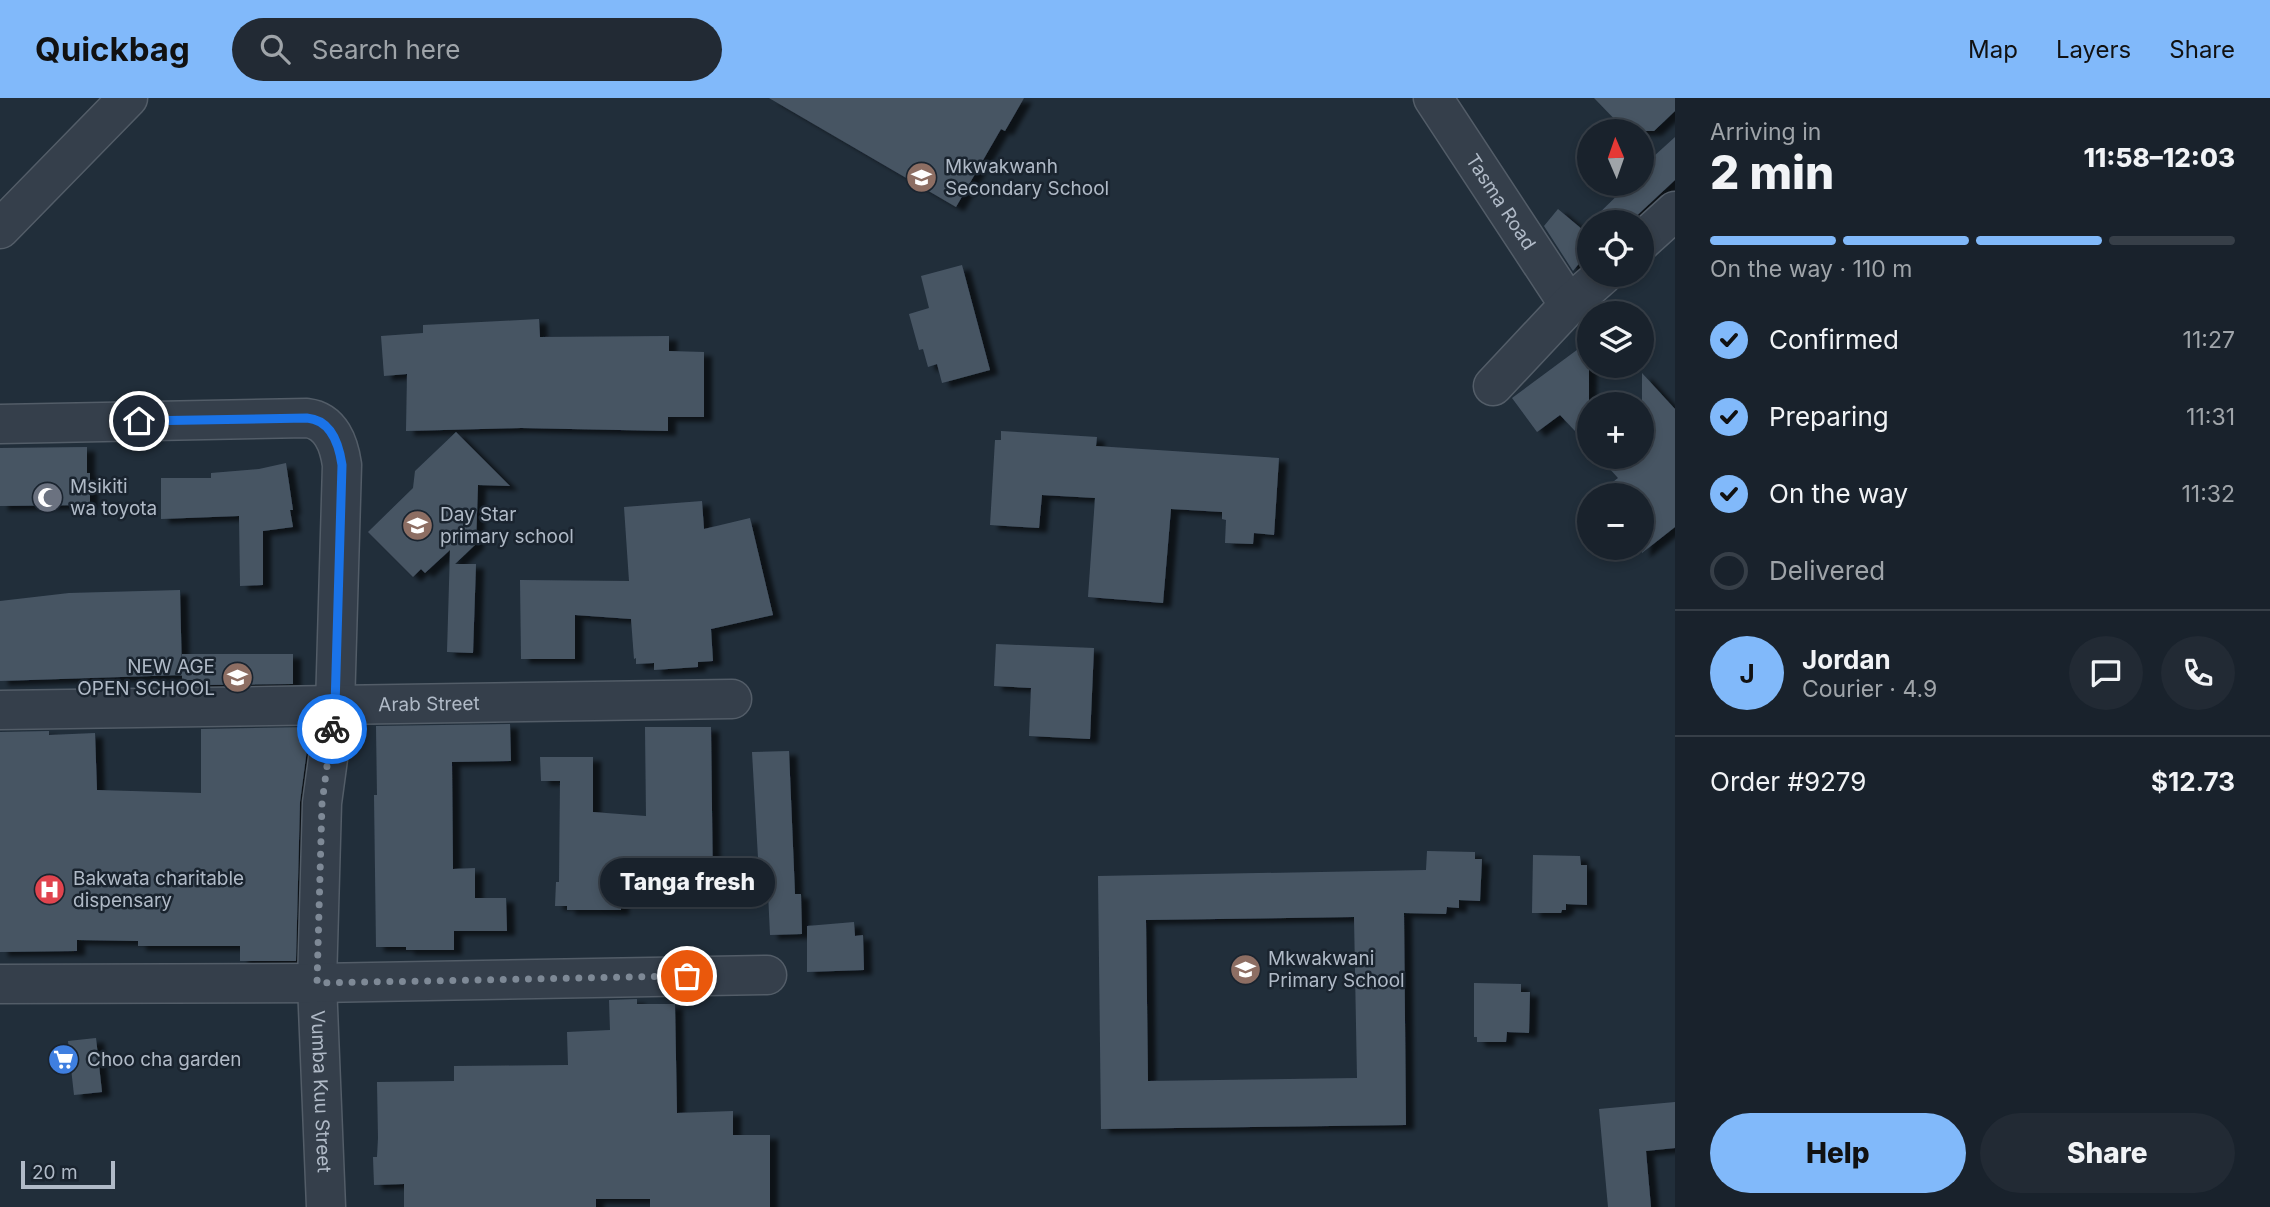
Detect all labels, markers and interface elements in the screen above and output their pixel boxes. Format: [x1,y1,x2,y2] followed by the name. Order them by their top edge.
[232,18,722,81] search box
[35,29,190,69] text: Quickbag
[256,30,294,68] icon: search
[312,34,460,65] text: Search here
[1968,35,2018,64] text: Map
[2056,35,2131,64] text: Layers
[2169,35,2235,64] text: Share
[1710,118,1821,146] text: Arriving in
[1577,119,1654,196] north arrow
[1577,119,1654,560] map controls
[2083,142,2235,173] text: 11:58–12:03
[1710,144,1834,200] text: 2 min
[1461,149,1541,254] street label: Tasma Road
[945,155,1109,200] place label: Mkwakwanh Secondary School
[905,160,939,194] school or university icon: Mkwakwanh Secondary School
[1577,210,1654,287] button: locate
[1710,255,1912,283] text: On the way · 110 m
[1577,301,1654,378] button: layers
[1710,321,1748,359] icon: check
[1769,324,1899,355] text: Confirmed
[2183,326,2235,354] text: 11:27
[109,391,169,451] pin
[1577,392,1654,469] button: +
[1710,398,1748,436] icon: check
[1769,401,1889,432] text: Preparing
[120,402,158,440] icon: home
[2186,403,2235,431] text: 11:31
[70,475,157,520] place label: Msikiti wa toyota
[1710,475,1748,513] icon: check
[1769,478,1908,509] text: On the way
[30,480,64,514] mosque icon: Msikiti wa toyota
[2181,480,2235,508] text: 11:32
[1577,483,1654,560] button: −
[440,503,574,548] place label: Day Star primary school
[400,508,434,542] school or university icon: Day Star primary school
[1769,555,1885,586] text: Delivered
[2069,636,2143,710] button: chat
[2161,636,2235,710] button: phone
[1802,644,1891,675] text: Jordan
[77,655,215,700] place label: NEW AGE OPEN SCHOOL
[1739,658,1755,689] text: J
[221,660,255,694] school or university icon: NEW AGE OPEN SCHOOL
[1802,675,1937,703] text: Courier · 4.9
[378,691,480,716] street label: Arab Street
[297,694,367,764] courier
[313,710,351,748] icon: bike
[1710,766,1866,797] text: Order #9279
[2151,766,2235,797] text: $12.73
[600,857,774,906] callout: Tanga fresh
[73,867,244,912] place label: Bakwata charitable dispensary
[620,868,755,896] text: Tanga fresh
[33,872,67,906] hospital icon: Bakwata charitable dispensary
[657,946,717,1006] pin
[1268,947,1405,992] place label: Mkwakwani Primary School
[1228,952,1262,986] school or university icon: Mkwakwani Primary School
[668,957,706,995] icon: bag
[307,1010,336,1173] street label: Vumba Kuu Street
[47,1042,81,1076] supermarket icon: Choo cha garden
[87,1048,241,1071] place label: Choo cha garden
[1710,1113,1966,1193] button: Help
[1980,1113,2235,1193] button: Share
[21,1158,116,1190] scale bar
[32,1161,78,1184] text: 20 m

